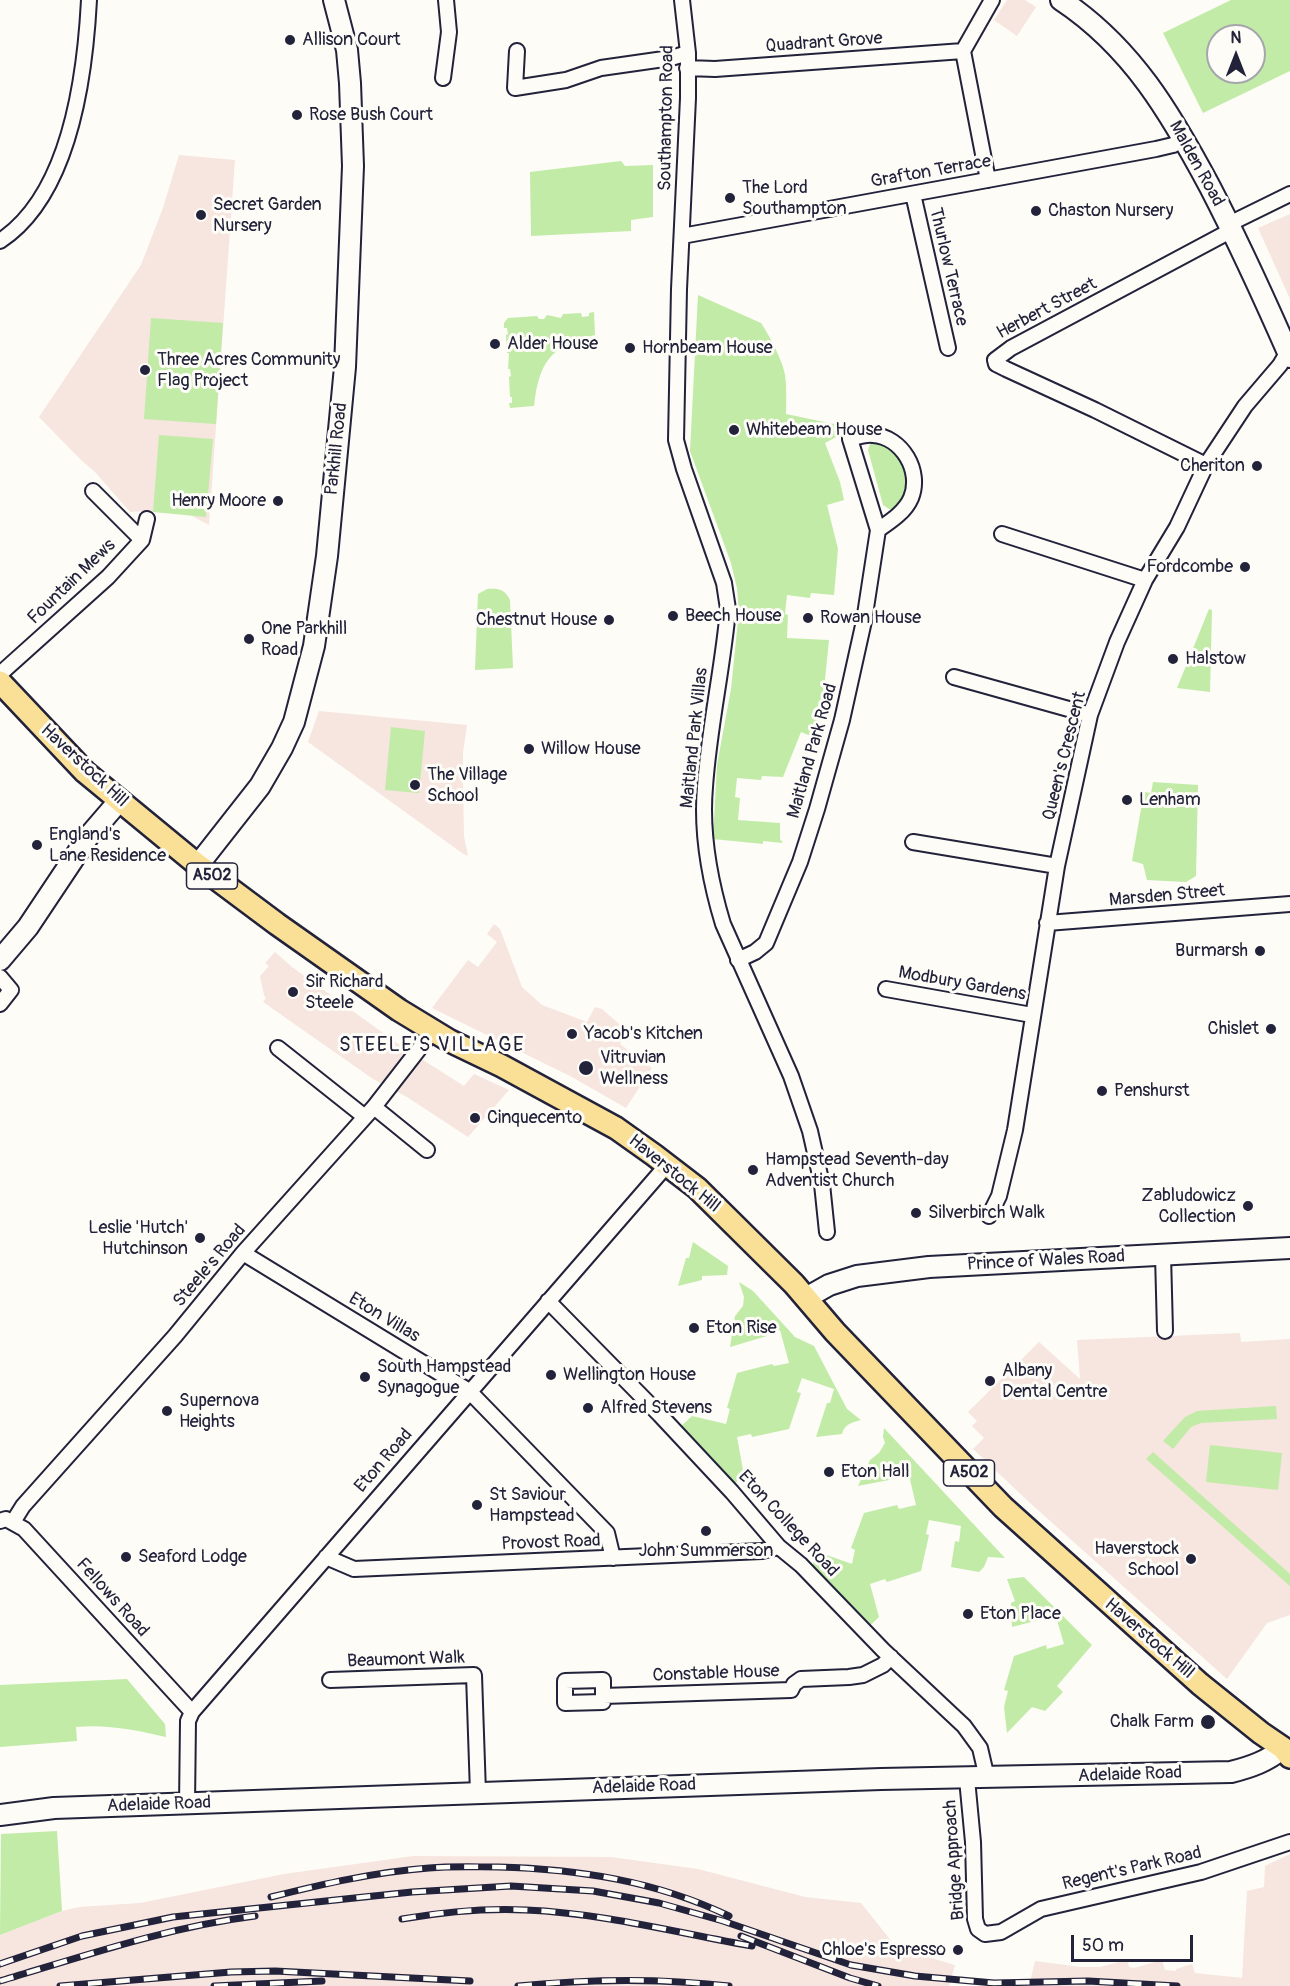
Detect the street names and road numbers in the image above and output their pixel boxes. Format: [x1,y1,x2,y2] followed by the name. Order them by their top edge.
[765,28,883,58] street label: Quadrant Grove
[655,45,679,191] street label: Southampton Road
[1164,117,1228,211] street label: Malden Road
[869,151,993,193] street label: Grafton Terrace
[924,206,972,328] street label: Thurlow Terrace
[993,274,1101,344] street label: Herbert Street
[321,402,353,496] street label: Parkhill Road
[24,535,120,629] street label: Fountain Mews
[677,667,713,809] street label: Maitland Park Villas
[783,681,843,821] street label: Maitland Park Road
[1039,689,1091,823] street label: Queen's Crescent
[36,720,132,812] street label: Haverstock Hill
[186,863,238,889] road number: A502
[1108,880,1226,912] street label: Marsden Street
[897,962,1027,1006] street label: Modbury Gardens
[624,1130,724,1218] street label: Haverstock Hill
[169,1220,251,1312] street label: Steele's Road
[966,1246,1126,1276] street label: Prince of Wales Road
[345,1288,423,1348] street label: Eton Villas
[350,1425,418,1497] street label: Eton Road
[944,1460,994,1486] road number: A502
[733,1466,843,1582] street label: Eton College Road
[501,1530,601,1556] street label: Provost Road
[71,1554,153,1642] street label: Fellows Road
[1100,1594,1198,1684] street label: Haverstock Hill
[347,1647,465,1673] street label: Beaumont Walk
[652,1661,780,1687] street label: Constable House
[1077,1762,1183,1788] street label: Adelaide Road
[591,1774,697,1800] street label: Adelaide Road
[106,1792,212,1818] street label: Adelaide Road
[940,1799,970,1921] street label: Bridge Approach
[1060,1842,1204,1896] street label: Regent's Park Road

